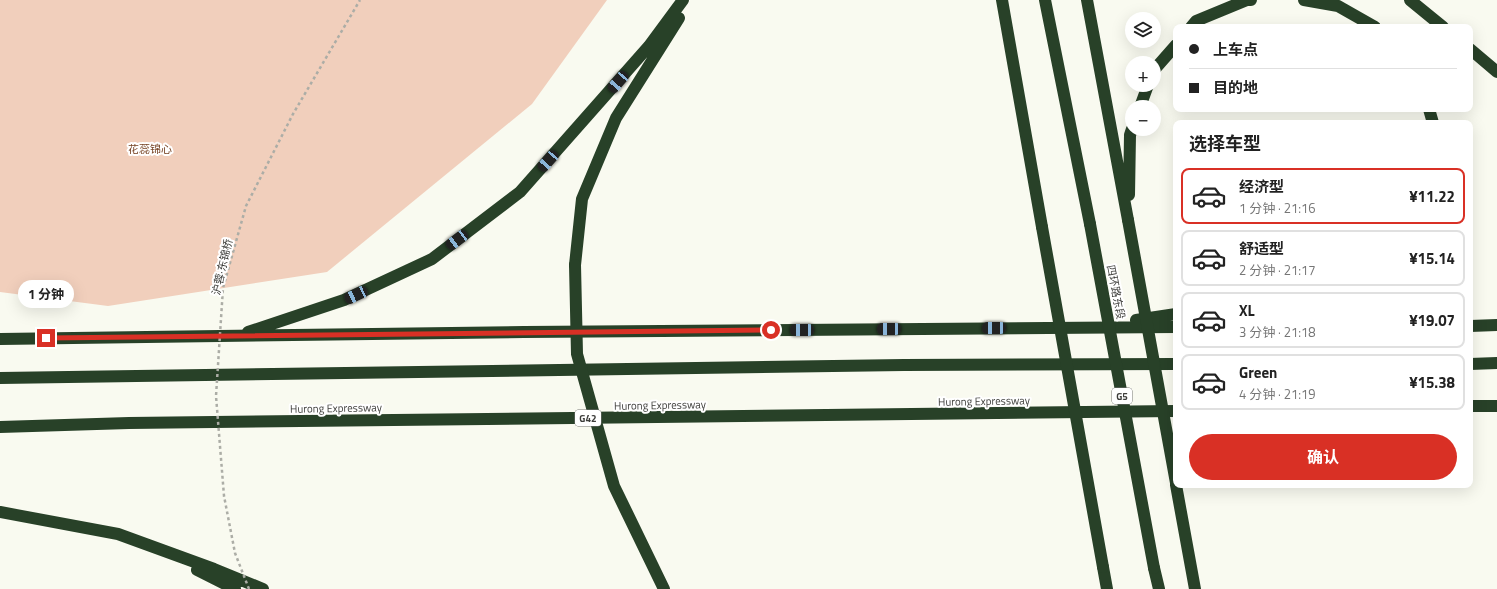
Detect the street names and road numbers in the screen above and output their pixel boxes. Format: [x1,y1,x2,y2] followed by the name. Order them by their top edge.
[208,237,236,297] street label: 沪蓉·东锦桥
[1103,263,1129,321] street label: 四环路东段
[1112,388,1132,404] road number: G5
[938,392,1031,410] street label: Hurong Expressway
[614,396,707,414] street label: Hurong Expressway
[290,399,383,417] street label: Hurong Expressway
[575,410,601,426] road number: G42

